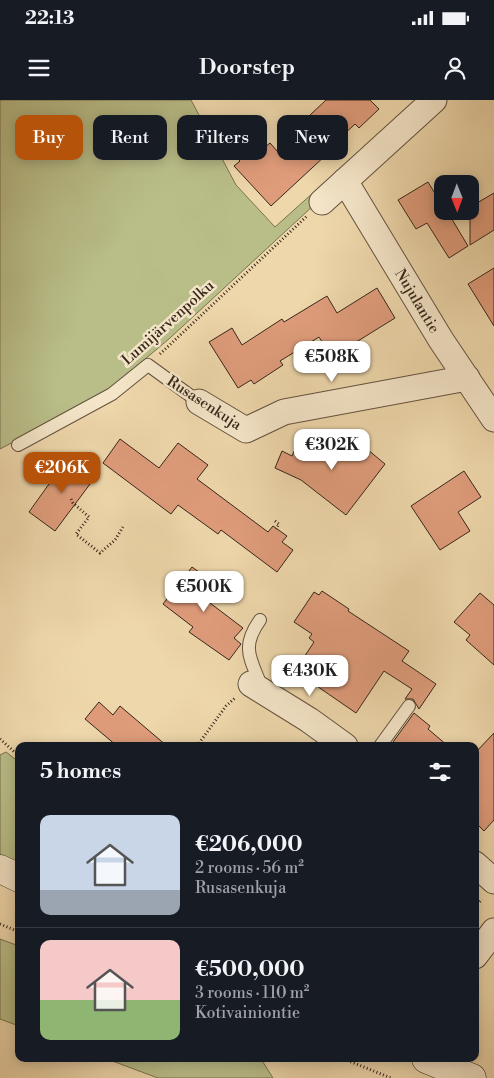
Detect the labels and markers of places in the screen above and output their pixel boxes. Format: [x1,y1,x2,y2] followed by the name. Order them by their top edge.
[297,340,367,383] pin: €508K
[297,428,367,471] pin: €302K
[27,452,97,494] pin: €206K
[169,570,239,613] pin: €500K
[275,654,345,697] pin: €430K

